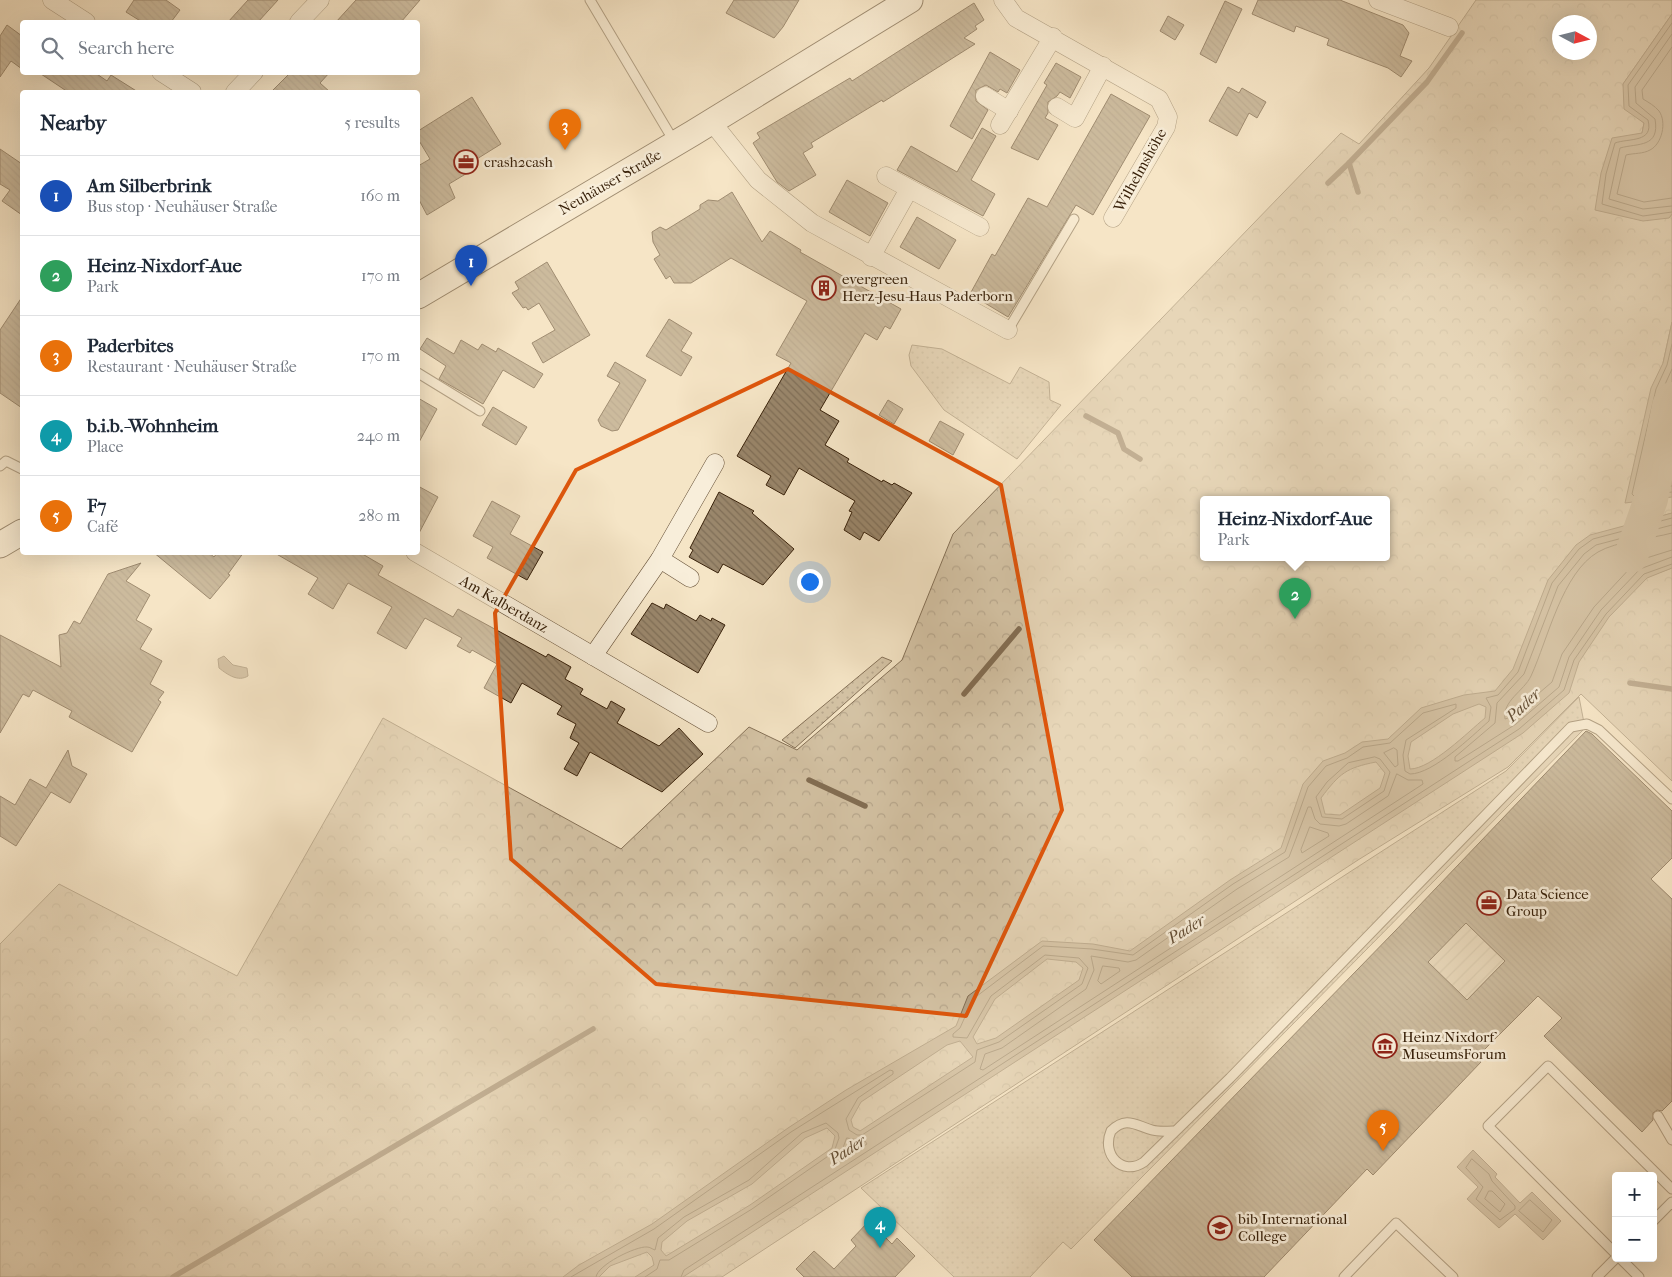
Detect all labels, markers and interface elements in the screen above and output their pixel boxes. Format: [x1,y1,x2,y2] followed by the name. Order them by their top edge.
[1552,15,1597,60] north arrow
[20,20,420,75] search box
[38,34,66,62] icon: search
[78,37,174,59] text: Search here
[549,109,581,150] pin: 3
[40,111,106,135] text: Nearby
[344,113,400,132] text: 5 results
[1109,125,1171,216] street label: Wilhelmshöhe
[556,145,665,219] street label: Neuhäuser Straße
[453,149,479,175] office icon: crash2cash
[484,153,554,171] place label: crash2cash
[87,175,211,197] text: Am Silberbrink
[53,186,59,205] text: 1
[360,186,400,205] text: 160 m
[87,197,277,216] text: Bus stop · Neuhäuser Straße
[455,245,487,286] pin: 1
[87,255,242,277] text: Heinz-Nixdorf-Aue
[52,266,60,285] text: 2
[361,266,400,285] text: 170 m
[842,270,1013,305] place label: evergreen Herz-Jesu-Haus Paderborn
[811,275,837,301] building icon: evergreen Herz-Jesu-Haus Paderborn
[87,277,119,296] text: Park
[87,335,173,357] text: Paderbites
[53,346,59,365] text: 3
[361,346,400,365] text: 170 m
[87,357,297,376] text: Restaurant · Neuhäuser Straße
[87,415,218,437] text: b.i.b.-Wohnheim
[51,426,61,445] text: 4
[357,426,400,445] text: 240 m
[87,437,123,456] text: Place
[87,495,106,517] text: F7
[1200,496,1390,561] popup
[53,506,59,525] text: 5
[358,506,400,525] text: 280 m
[1218,508,1372,530] text: Heinz-Nixdorf-Aue
[87,517,118,536] text: Café
[1218,530,1249,549] text: Park
[797,569,823,595] your location
[456,571,552,637] street label: Am Kalberdanz
[1279,578,1311,619] pin: 2
[1501,683,1545,726] water label: Pader
[1506,885,1589,920] place label: Data Science Group
[1476,890,1502,916] office icon: Data Science Group
[1163,909,1210,948] water label: Pader
[1402,1028,1507,1063] place label: Heinz Nixdorf MuseumsForum
[1372,1033,1398,1059] museum icon: Heinz Nixdorf MuseumsForum
[1367,1110,1399,1151] pin: 5
[824,1130,871,1169] water label: Pader
[1612,1172,1657,1262] map controls
[1612,1172,1657,1217] button: +
[864,1207,896,1248] pin: 4
[1237,1210,1347,1245] place label: bib International College
[1207,1215,1233,1241] school or university icon: bib International College
[1612,1217,1657,1262] button: −

